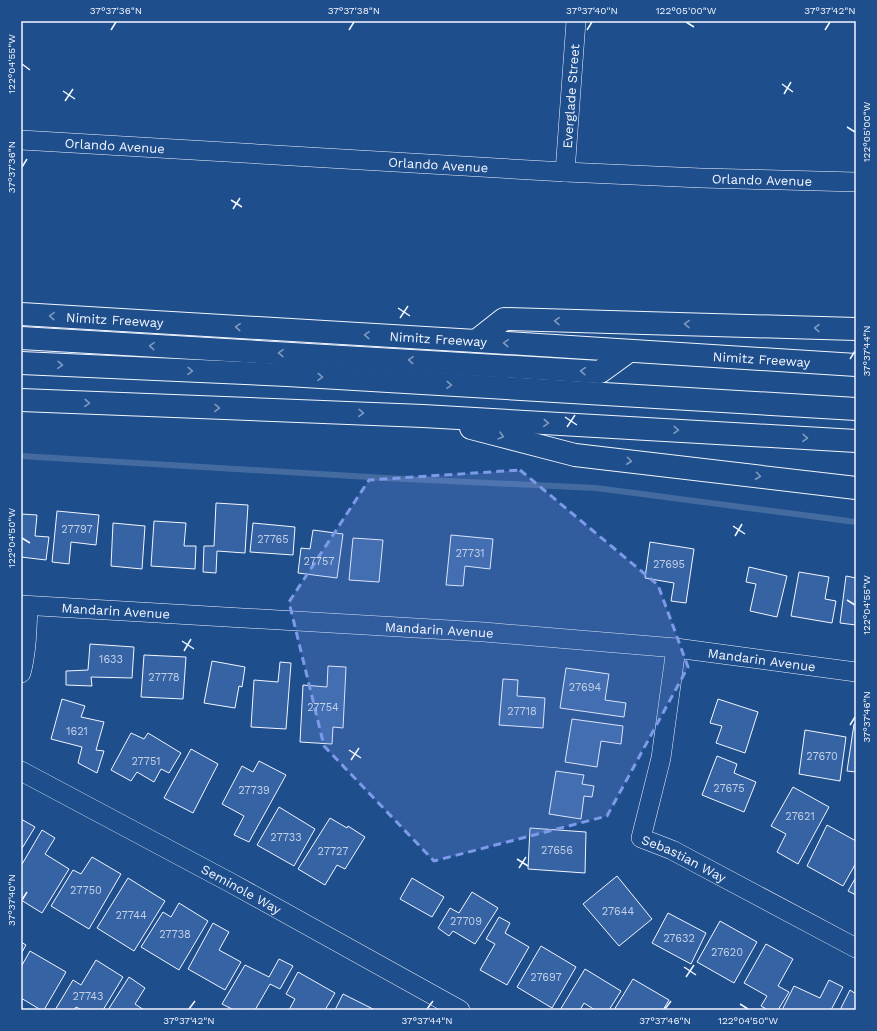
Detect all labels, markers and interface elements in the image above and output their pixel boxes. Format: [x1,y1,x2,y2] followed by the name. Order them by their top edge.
[90,5,142,16] text: 37°37'36"N
[328,5,380,16] text: 37°37'38"N
[566,5,618,16] text: 37°37'40"N
[656,5,717,16] text: 122°05'00"W
[804,5,856,16] text: 37°37'42"N
[6,34,17,94] text: 122°04'55"W
[560,43,582,149] street label: Everglade Street
[861,101,872,162] text: 122°05'00"W
[64,136,165,156] street label: Orlando Avenue
[6,141,17,193] text: 37°37'36"N
[388,155,489,175] street label: Orlando Avenue
[712,171,812,189] street label: Orlando Avenue
[66,310,164,330] street label: Nimitz Freeway
[49,311,55,320] one-way arrow
[554,317,560,325] one-way arrow
[684,320,690,328] one-way arrow
[235,322,241,331] one-way arrow
[814,323,820,332] one-way arrow
[861,325,872,377] text: 37°37'44"N
[389,329,488,350] street label: Nimitz Freeway
[364,330,370,339] one-way arrow
[503,338,509,347] one-way arrow
[149,341,155,350] one-way arrow
[278,349,284,357] one-way arrow
[712,349,811,370] street label: Nimitz Freeway
[408,356,414,365] one-way arrow
[57,361,63,369] one-way arrow
[187,366,193,375] one-way arrow
[580,366,586,375] one-way arrow
[317,373,323,381] one-way arrow
[446,380,452,389] one-way arrow
[84,398,90,407] one-way arrow
[214,403,220,412] one-way arrow
[358,409,364,417] one-way arrow
[543,418,549,427] one-way arrow
[673,426,679,435] one-way arrow
[498,431,505,440] one-way arrow
[802,433,808,442] one-way arrow
[626,457,632,466] one-way arrow
[755,472,761,481] one-way arrow
[6,508,17,568] text: 122°04'50"W
[61,523,93,536] house number: 27797
[257,533,289,546] house number: 27765
[455,547,485,560] house number: 27731
[303,555,335,568] house number: 27757
[653,558,685,571] house number: 27695
[861,575,872,635] text: 122°04'55"W
[61,600,171,622] street label: Mandarin Avenue
[385,619,494,641] street label: Mandarin Avenue
[707,645,817,675] street label: Mandarin Avenue
[99,653,123,666] house number: 1633
[148,671,180,684] house number: 27778
[569,681,601,694] house number: 27694
[861,691,872,743] text: 37°37'46"N
[307,701,339,714] house number: 27754
[507,705,537,718] house number: 27718
[66,725,88,738] house number: 1621
[806,750,838,763] house number: 27670
[131,755,161,768] house number: 27751
[713,782,745,795] house number: 27675
[238,784,270,797] house number: 27739
[785,810,815,823] house number: 27621
[270,831,302,844] house number: 27733
[639,832,729,886] street label: Sebastian Way
[541,844,573,857] house number: 27656
[318,845,348,858] house number: 27727
[199,862,284,917] street label: Seminole Way
[6,874,17,926] text: 37°37'40"N
[70,884,102,897] house number: 27750
[602,905,634,918] house number: 27644
[115,909,147,922] house number: 27744
[450,915,482,928] house number: 27709
[159,928,191,941] house number: 27738
[663,932,695,945] house number: 27632
[711,946,743,959] house number: 27620
[530,971,562,984] house number: 27697
[73,990,103,1003] house number: 27743
[163,1015,215,1026] text: 37°37'42"N
[401,1015,453,1026] text: 37°37'44"N
[639,1015,691,1026] text: 37°37'46"N
[718,1015,778,1026] text: 122°04'50"W

